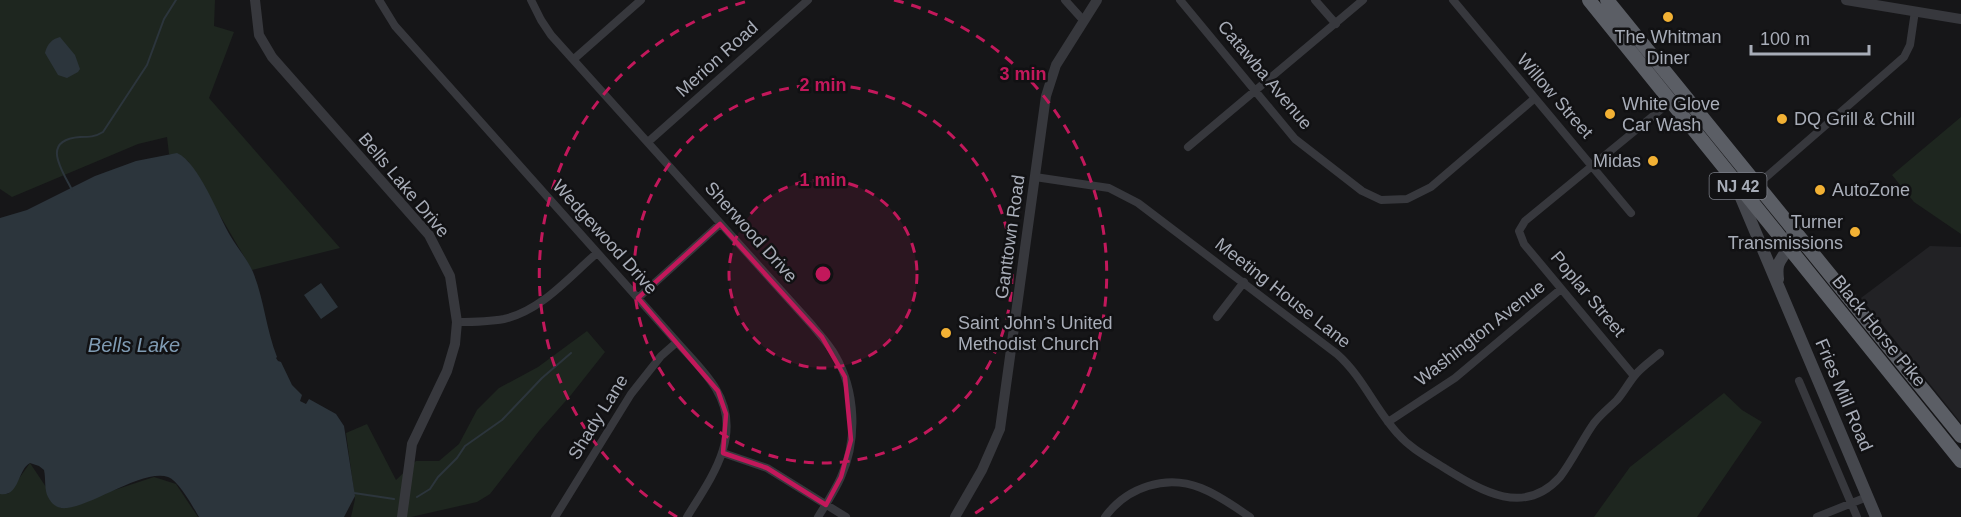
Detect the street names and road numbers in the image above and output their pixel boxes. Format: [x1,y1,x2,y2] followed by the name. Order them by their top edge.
[672,17,762,101] street label: Merion Road
[1214,17,1316,133] street label: Catawba Avenue
[1513,50,1597,142] street label: Willow Street
[355,129,453,241] street label: Bells Lake Drive
[1710,173,1766,199] road number: NJ 42
[991,174,1029,300] street label: Ganttown Road
[548,176,662,298] street label: Wedgewood Drive
[701,178,801,286] street label: Sherwood Drive
[1211,234,1355,352] street label: Meeting House Lane
[1547,247,1629,341] street label: Poplar Street
[1828,271,1930,391] street label: Black Horse Pike
[1411,276,1549,390] street label: Washington Avenue
[1811,336,1877,454] street label: Fries Mill Road
[564,371,632,463] street label: Shady Lane

